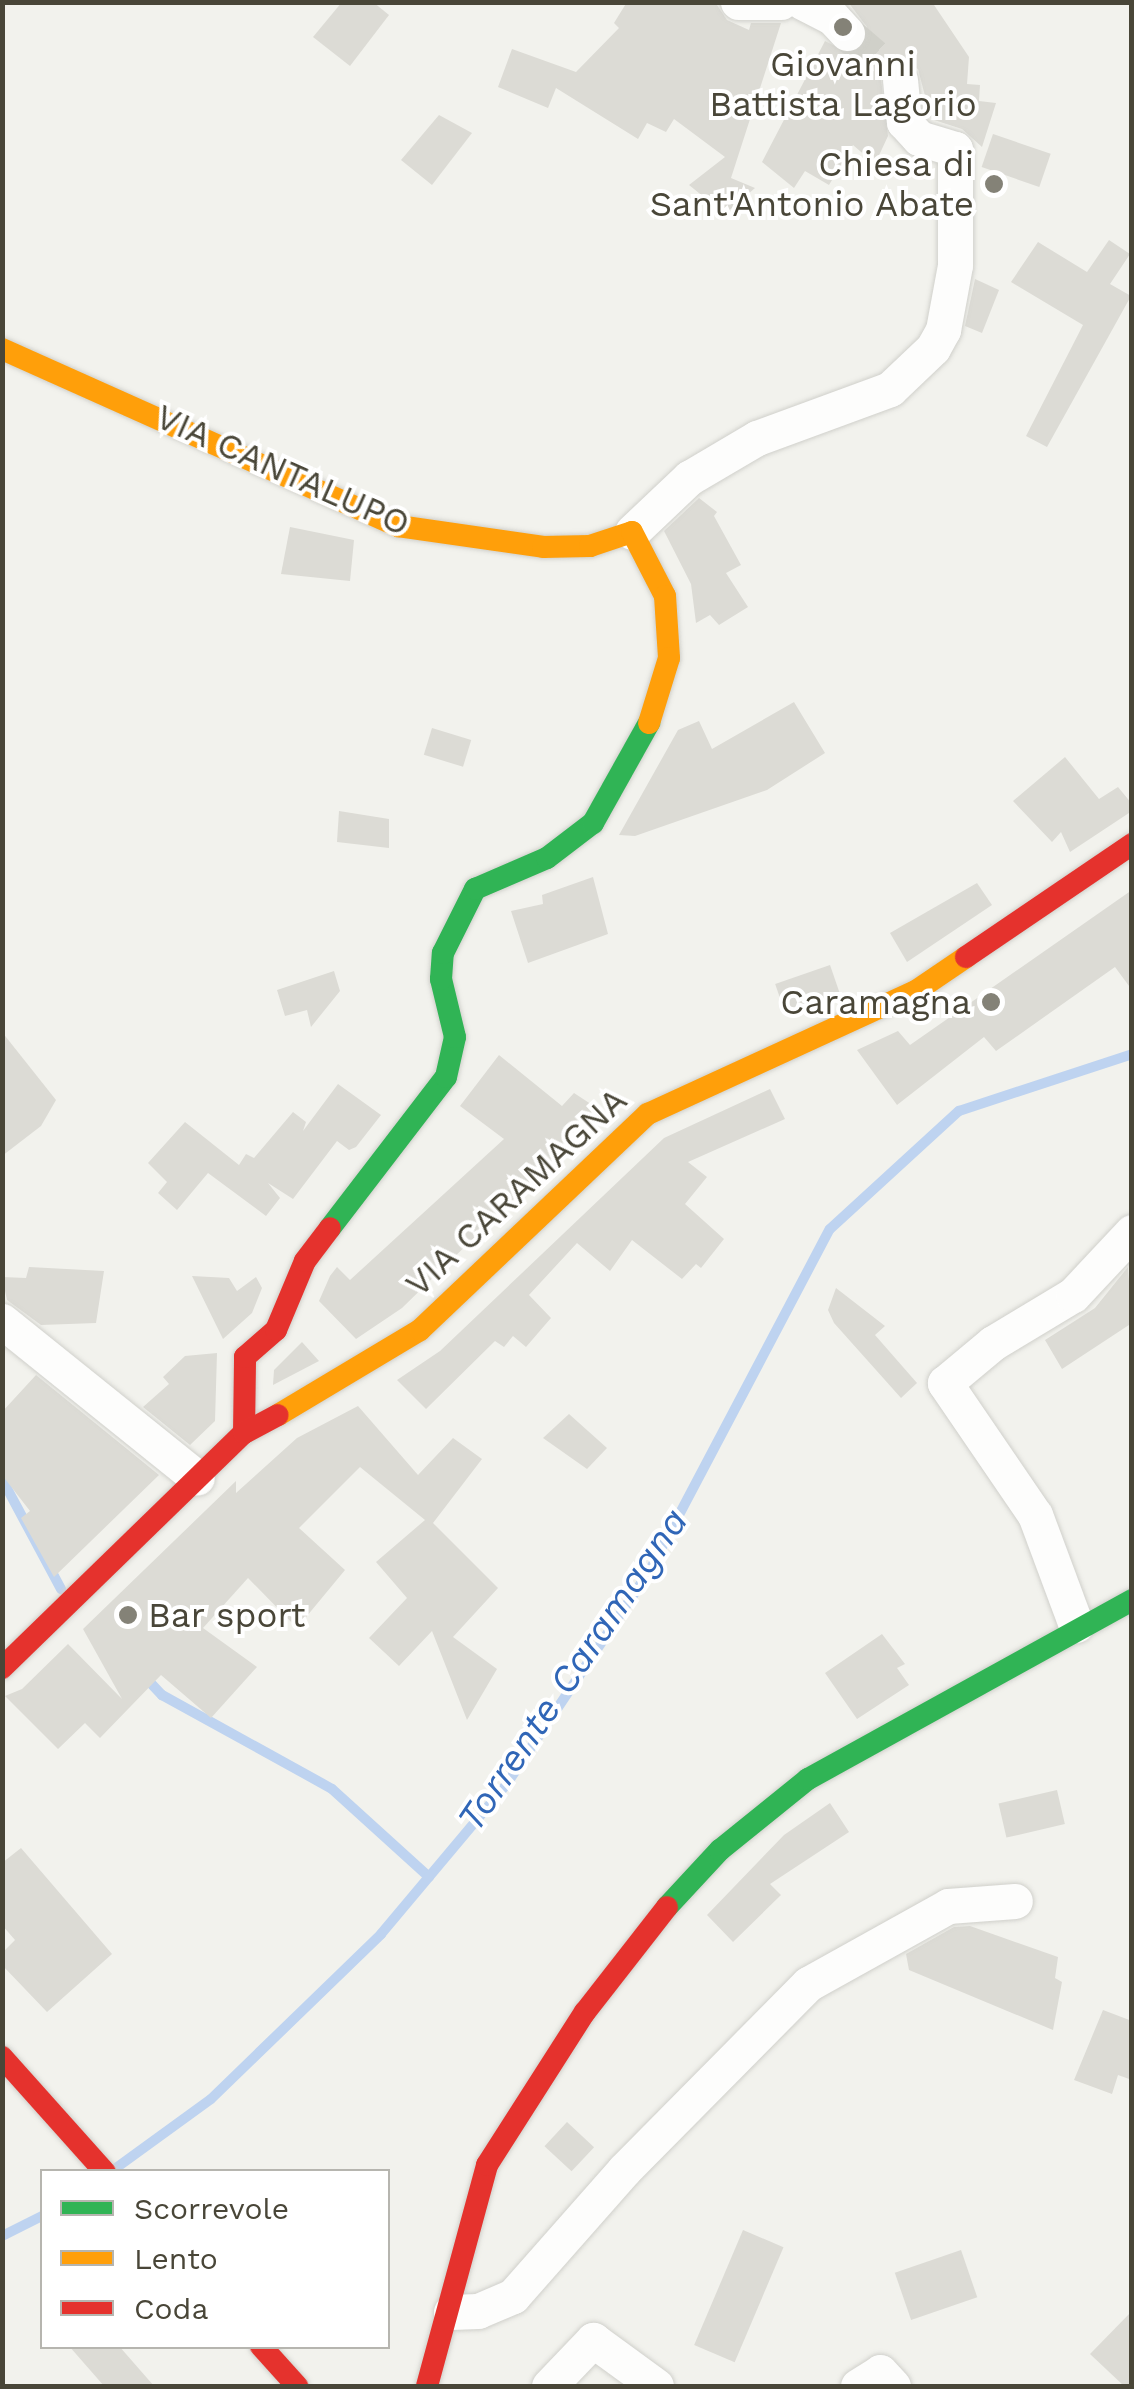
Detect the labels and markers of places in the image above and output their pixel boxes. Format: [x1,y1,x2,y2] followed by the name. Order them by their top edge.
[832,16,854,38] marker: Giovanni Battista Lagorio
[709,43,977,125] place label: Giovanni Battista Lagorio
[648,143,974,225] place label: Chiesa di Sant'Antonio Abate
[983,173,1005,195] marker: Chiesa di Sant'Antonio Abate
[780,981,971,1023] place label: Caramagna
[980,991,1002,1013] marker: Caramagna
[148,1594,306,1636] place label: Bar sport
[117,1604,139,1626] marker: Bar sport

